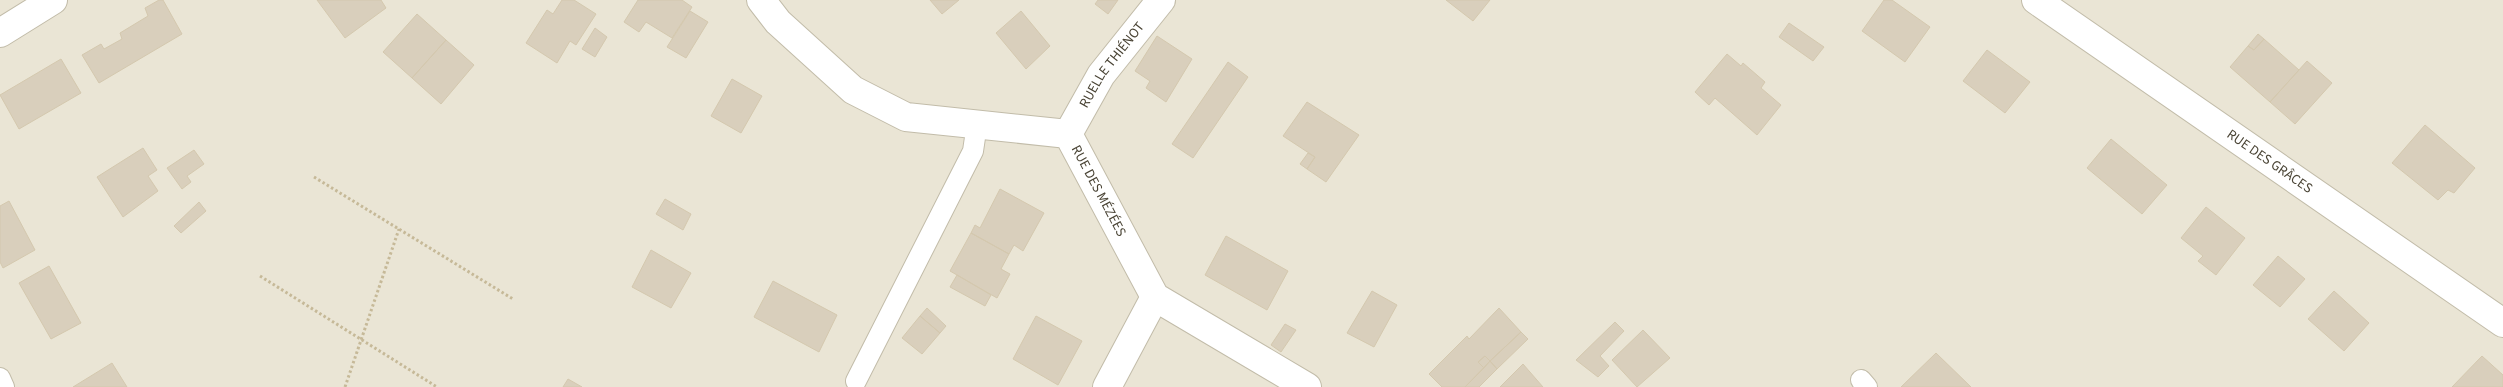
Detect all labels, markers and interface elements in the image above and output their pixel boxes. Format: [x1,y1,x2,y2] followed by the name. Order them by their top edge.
[1075,18,1150,112] street label: RUELLE THIÉNOT
[2223,125,2317,198] street label: RUE DES GRÂCES
[1066,142,1131,240] street label: RUE DES MÉZÉES

